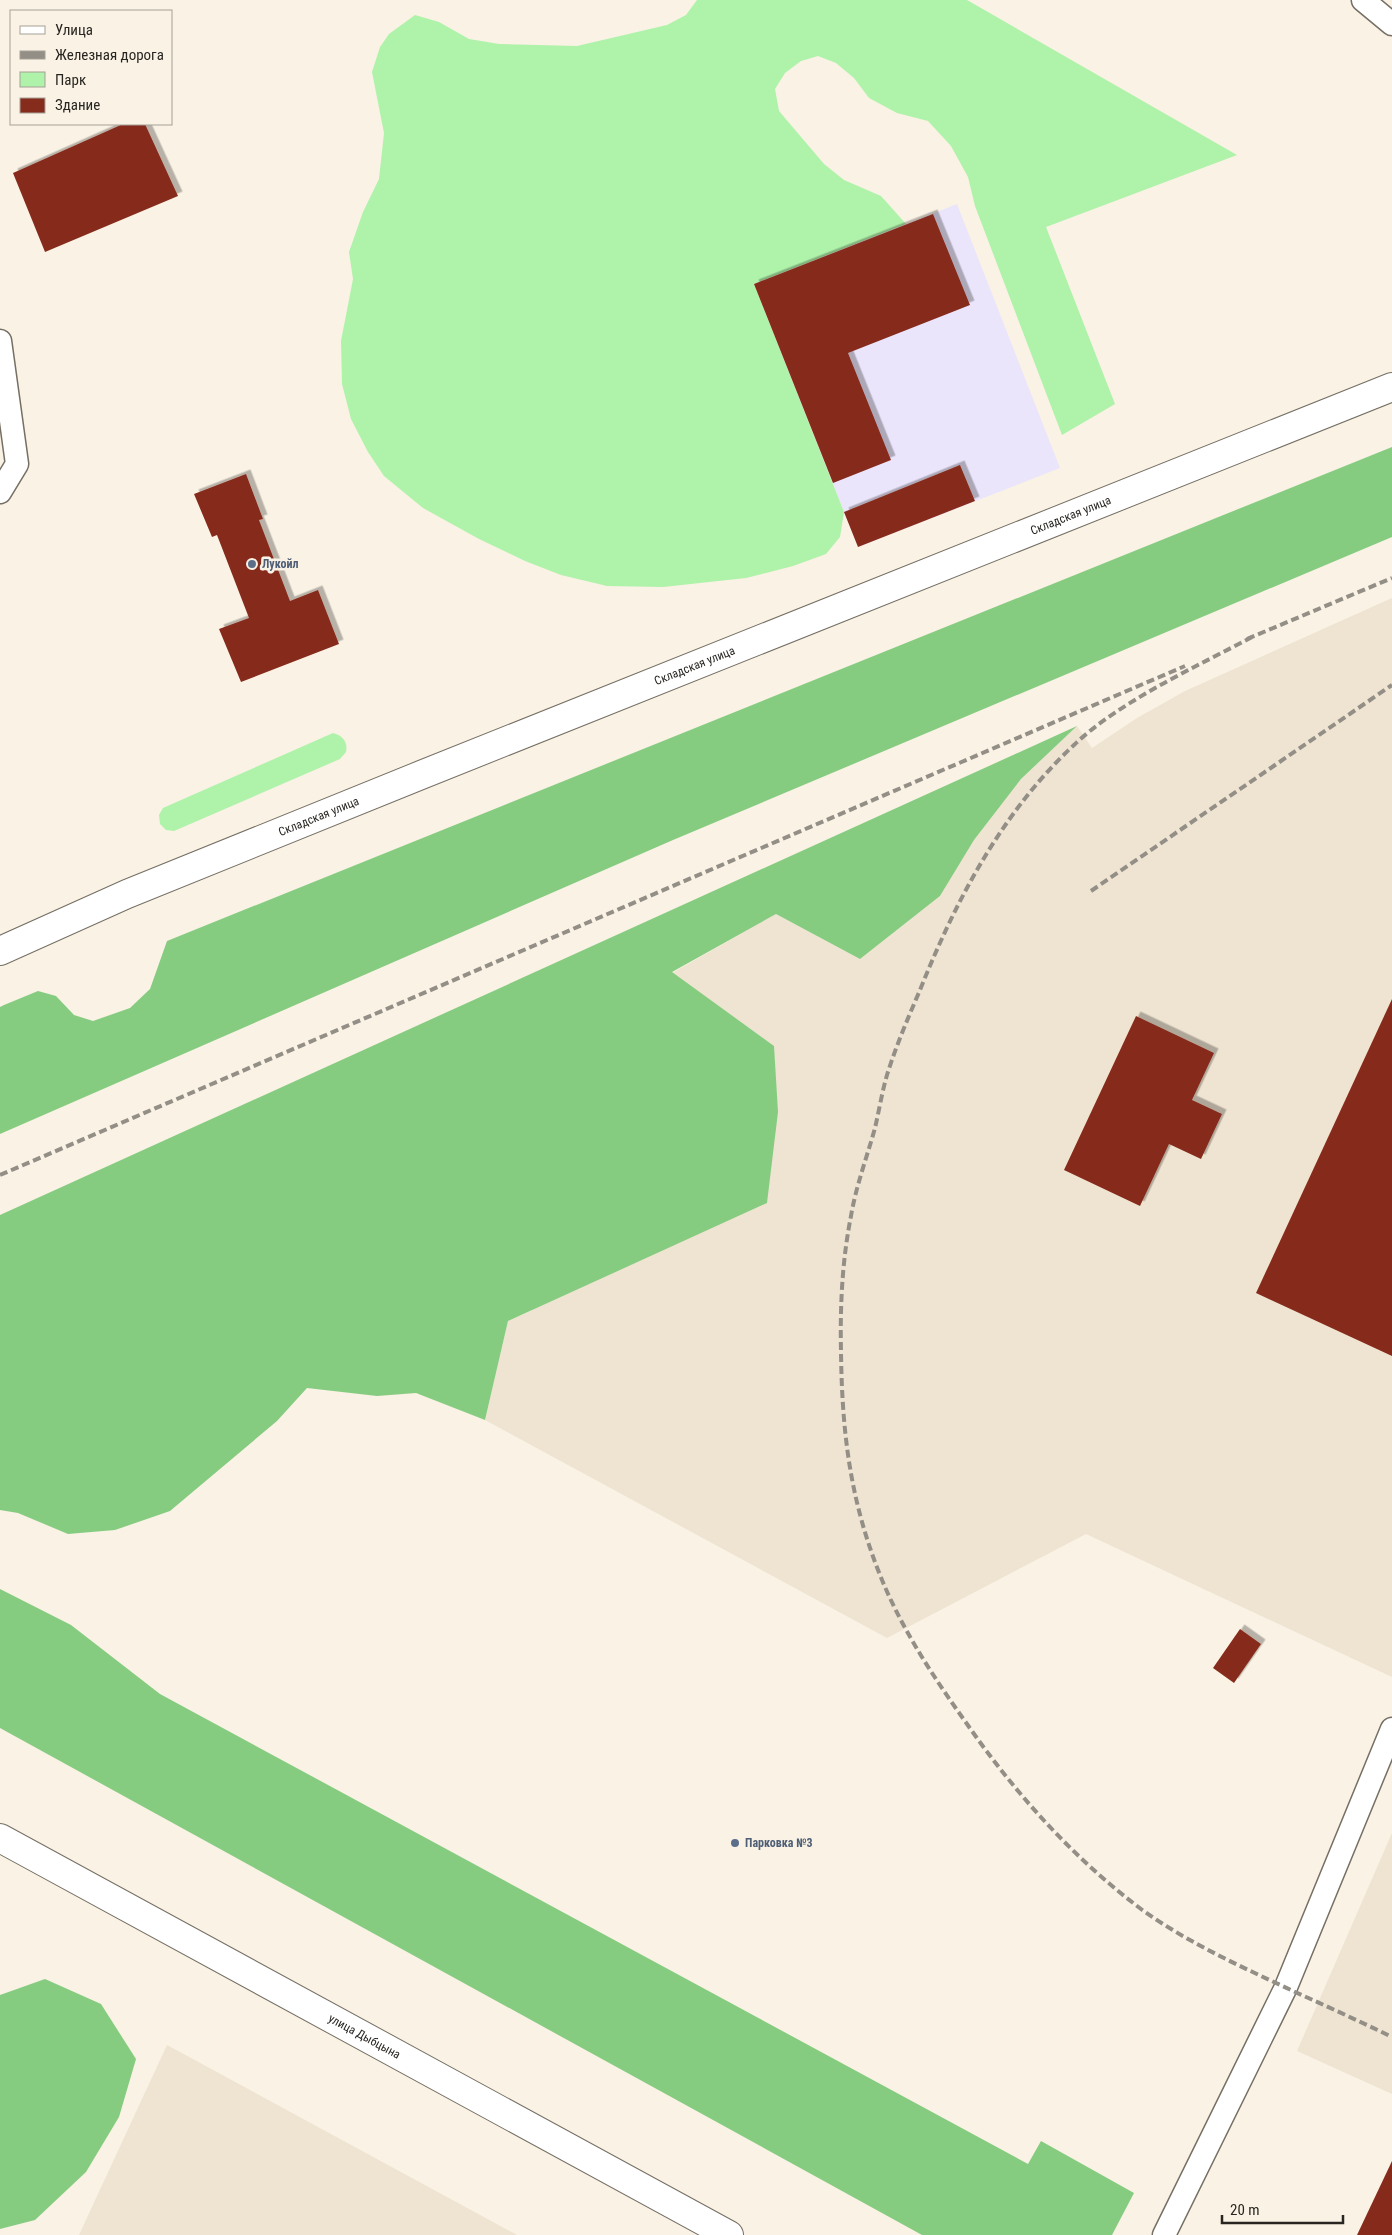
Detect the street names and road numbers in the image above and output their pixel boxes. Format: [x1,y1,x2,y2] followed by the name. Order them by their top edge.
[1028,493,1113,538] street label: Складская улица
[652,643,737,688] street label: Складская улица
[276,794,361,839] street label: Складская улица
[326,2011,403,2062] street label: улица Дыбцына

